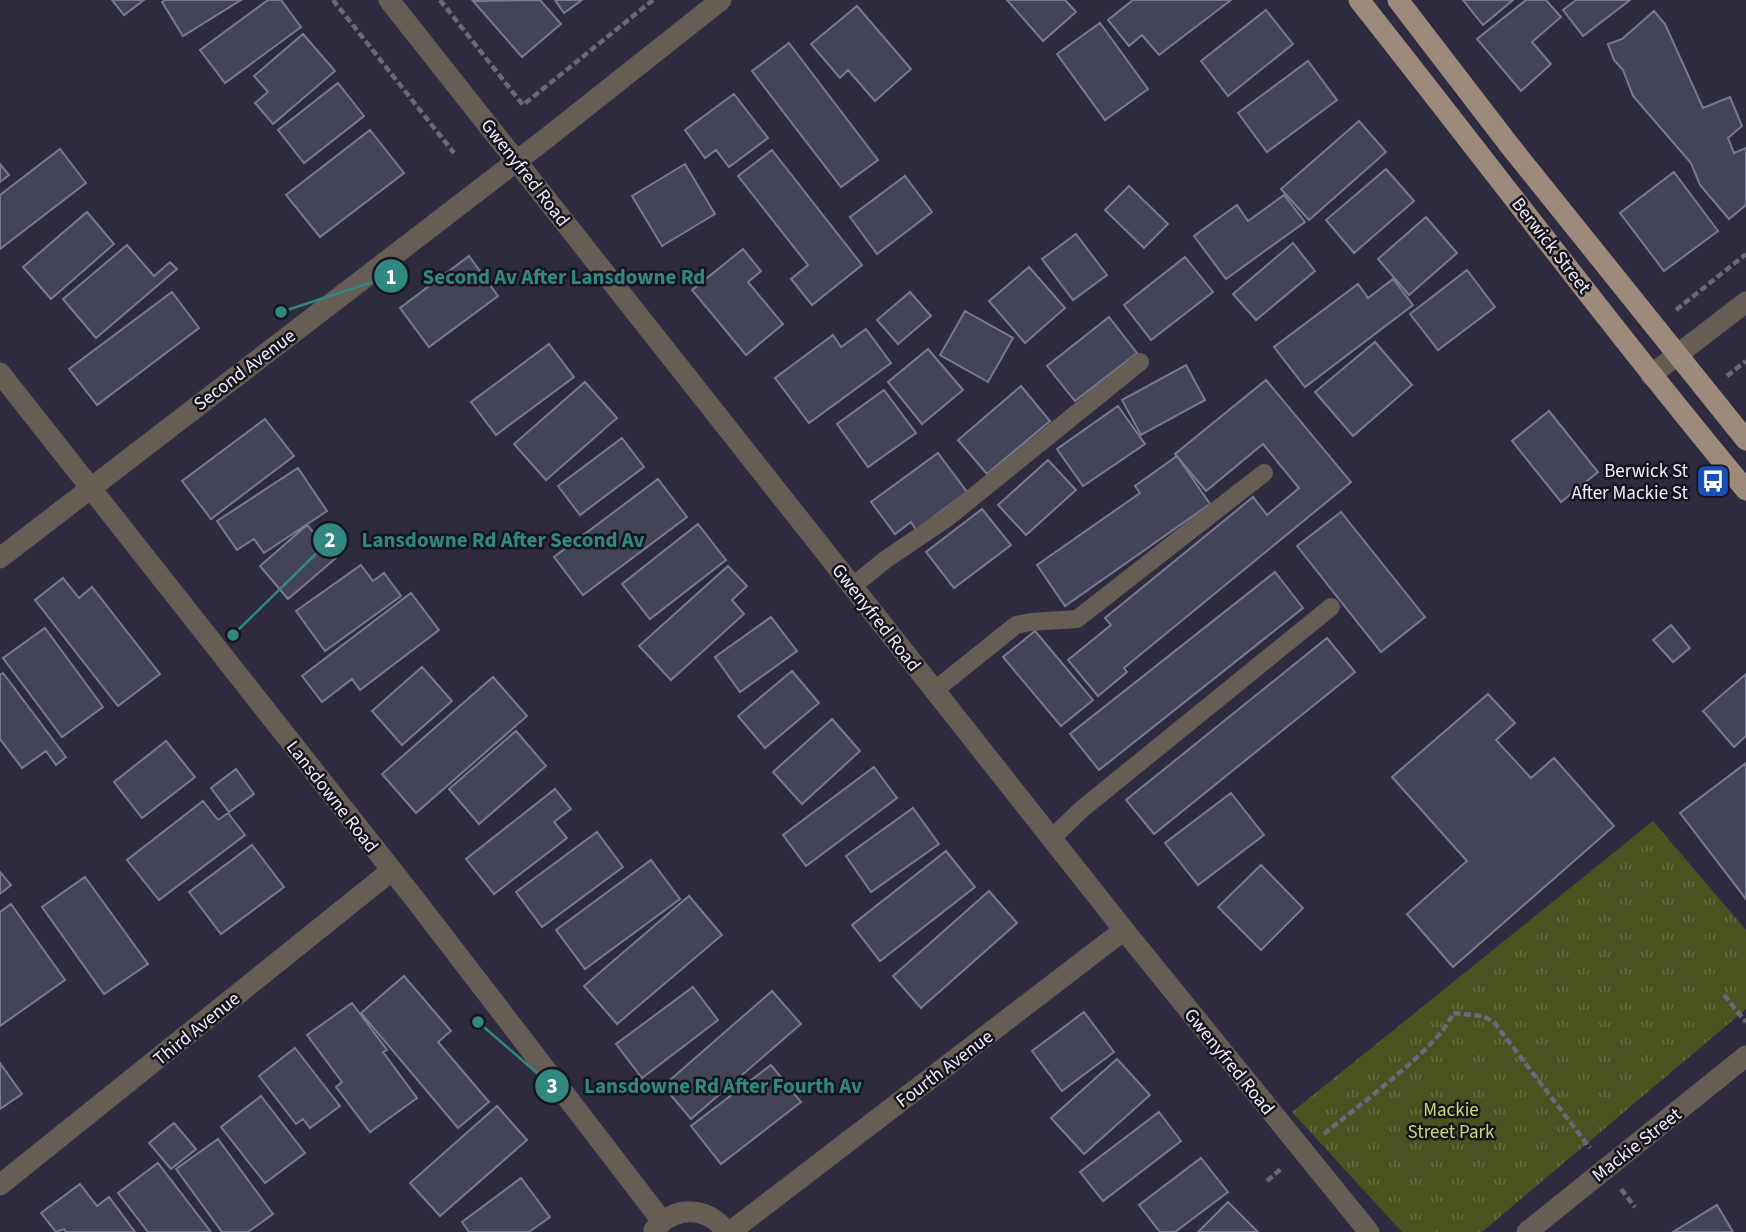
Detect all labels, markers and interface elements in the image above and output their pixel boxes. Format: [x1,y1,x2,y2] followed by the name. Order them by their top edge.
[474,113,576,233] street label: Gwenyfred Road
[1505,192,1597,300] street label: Berwick Street
[374,255,719,297] callout: Second Av After Lansdowne Rd
[385,262,397,292] text: 1
[423,262,705,292] text: Second Av After Lansdowne Rd
[188,323,302,418] street label: Second Avenue
[1572,458,1689,507] place label: Berwick St After Mackie St
[1694,462,1732,500] bus stop icon: Berwick St After Mackie St
[313,519,659,561] callout: Lansdowne Rd After Second Av
[324,525,336,555] text: 2
[362,525,644,555] text: Lansdowne Rd After Second Av
[825,558,927,678] street label: Gwenyfred Road
[279,735,384,859] street label: Lansdowne Road
[148,986,246,1073] street label: Third Avenue
[1177,1003,1280,1121] street label: Gwenyfred Road
[891,1024,999,1115] street label: Fourth Avenue
[535,1065,876,1107] callout: Lansdowne Rd After Fourth Av
[546,1071,558,1101] text: 3
[584,1071,862,1101] text: Lansdowne Rd After Fourth Av
[1408,1097,1495,1146] park label: Mackie Street Park
[1586,1101,1688,1189] street label: Mackie Street

